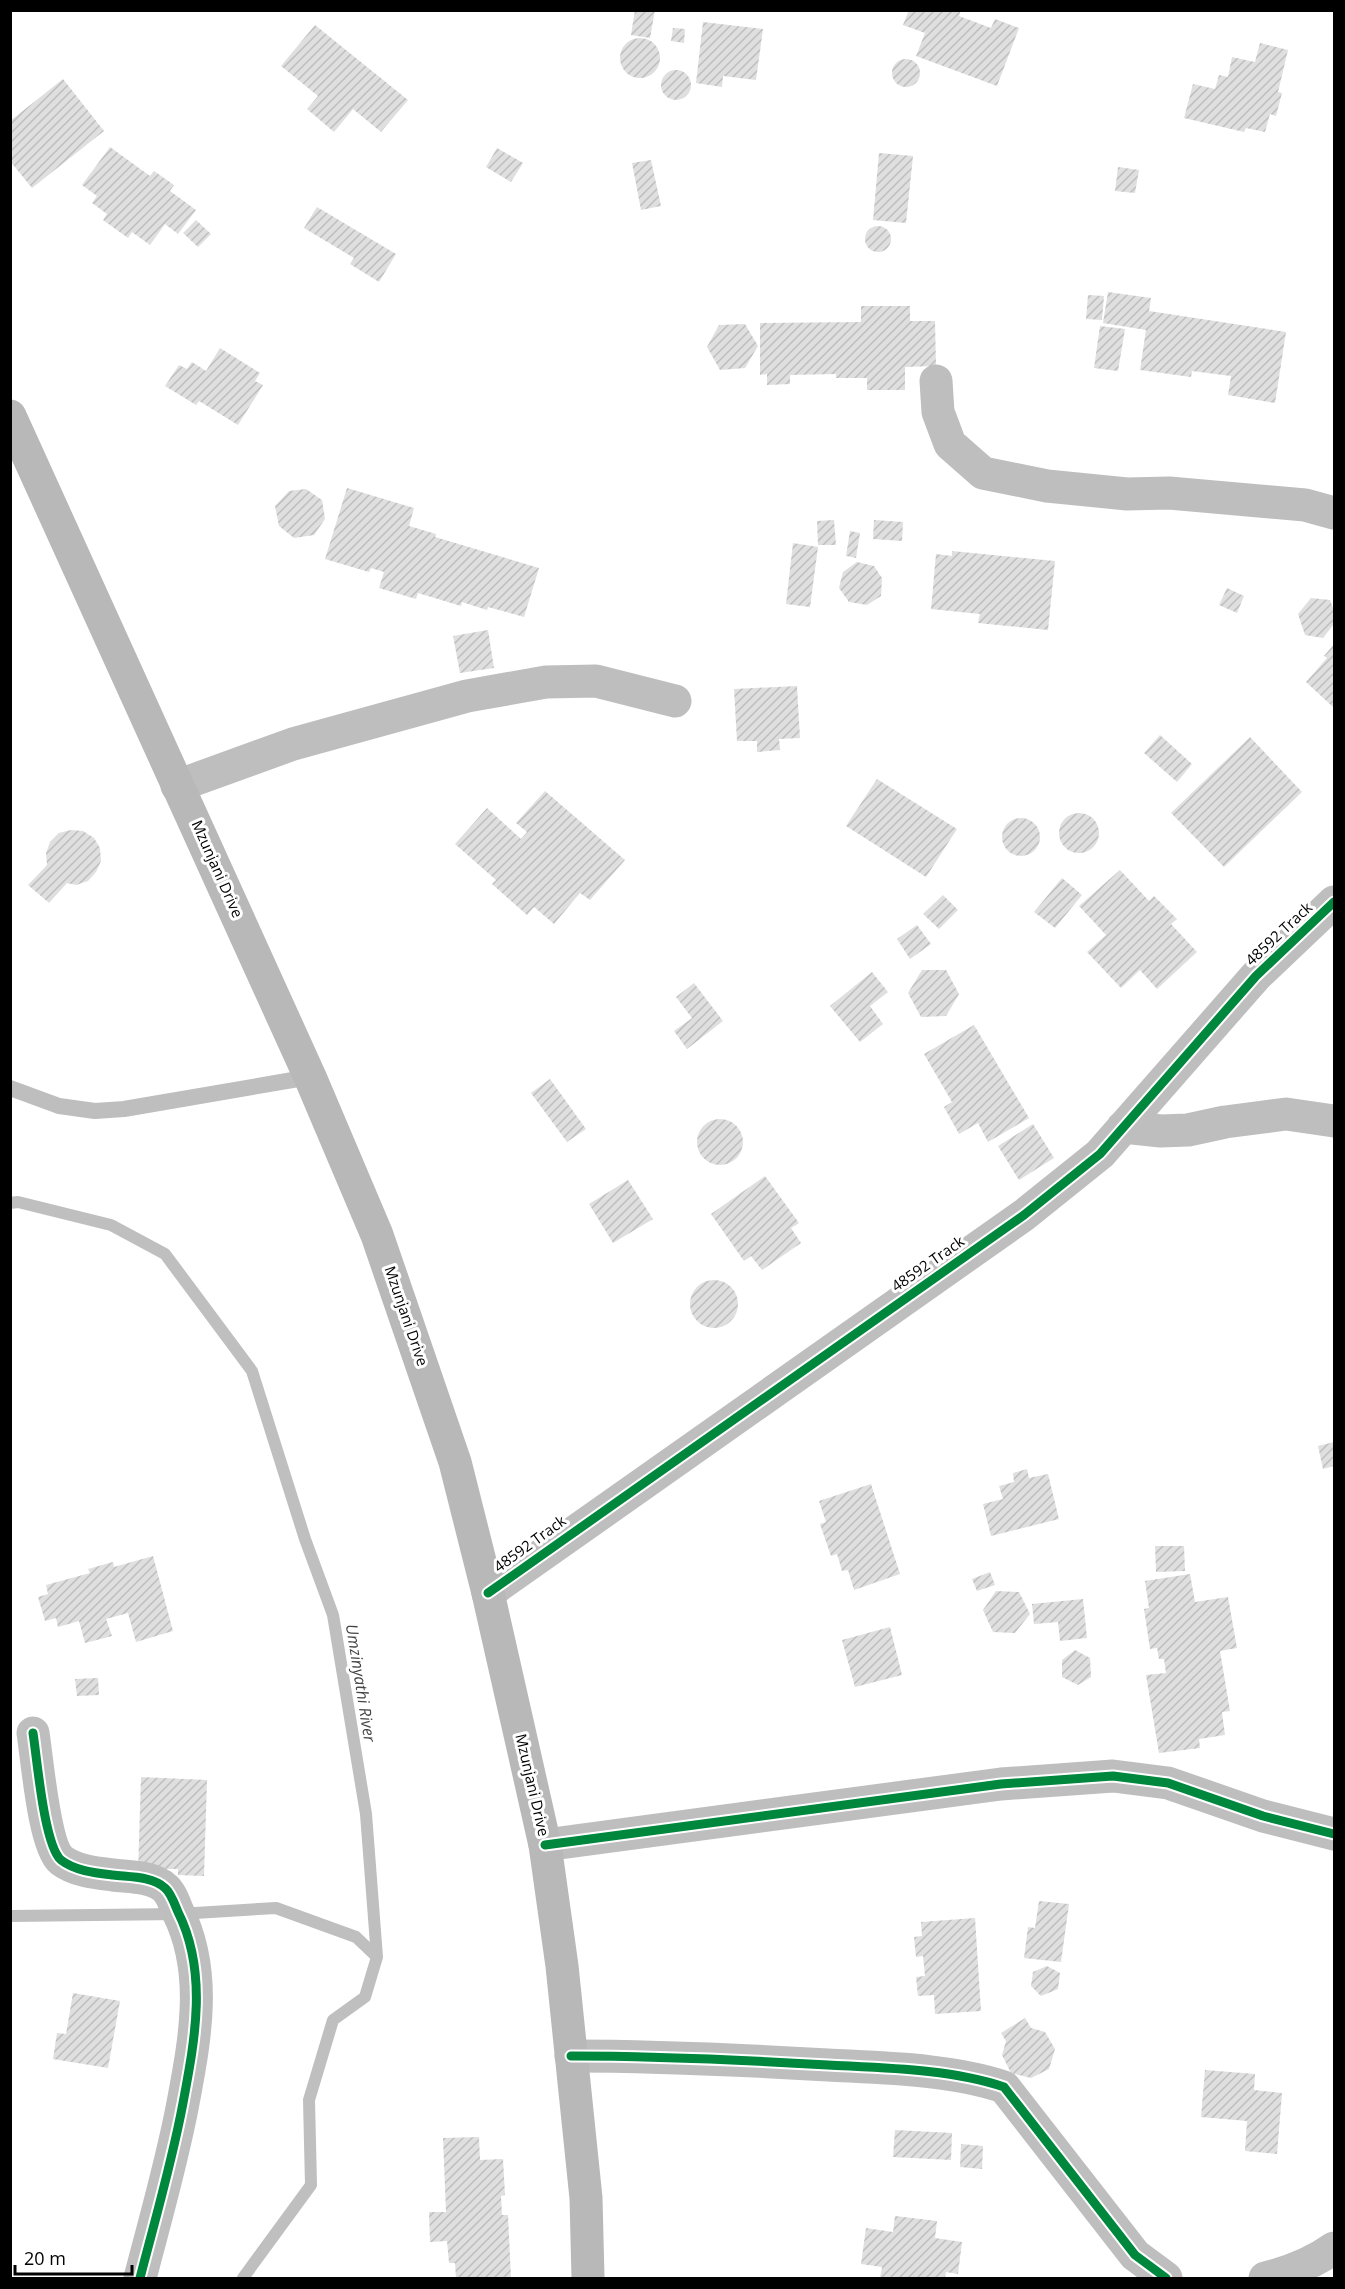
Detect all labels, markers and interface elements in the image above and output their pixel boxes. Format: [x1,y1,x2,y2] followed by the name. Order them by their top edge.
[187,817,248,920] street label: Mzunjani Drive
[1241,897,1316,969] street label: 48592 Track
[887,1231,968,1296] street label: 48592 Track
[380,1263,433,1368] street label: Mzunjani Drive
[489,1510,570,1576] street label: 48592 Track
[341,1622,381,1744] water label: Umzinyathi River
[511,1732,554,1838] street label: Mzunjani Drive
[15,2238,132,2276] scale bar
[24,2246,66,2270] text: 20 m

